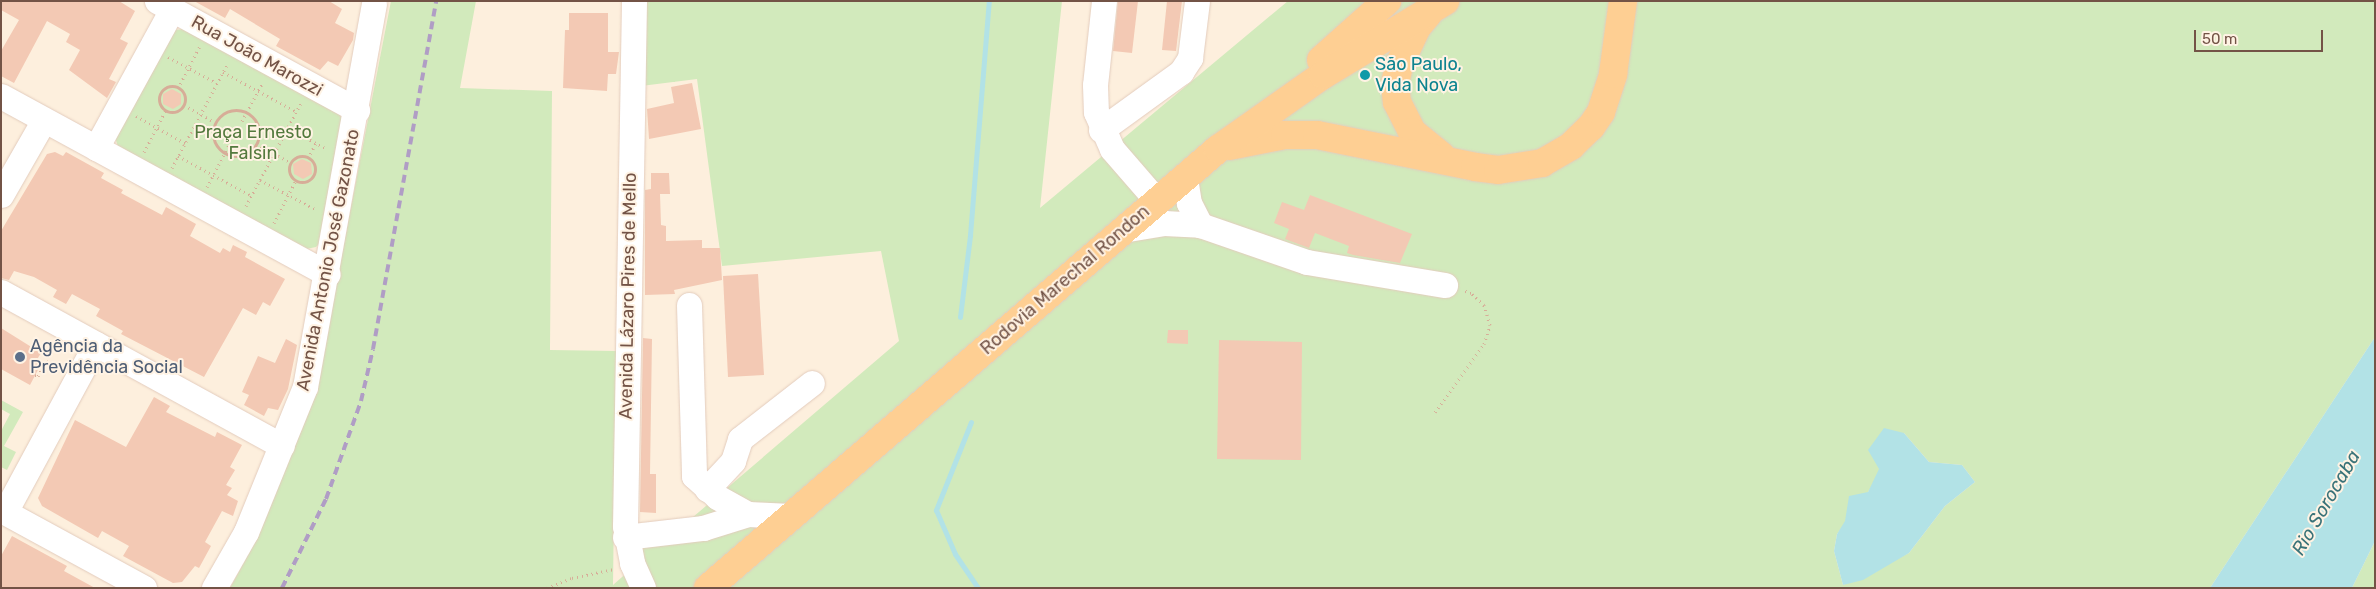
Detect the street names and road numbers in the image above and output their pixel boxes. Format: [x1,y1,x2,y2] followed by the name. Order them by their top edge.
[187,11,327,101] street label: Rua João Marozzi
[292,127,364,393] street label: Avenida Antonio José Gazonato
[615,172,641,420] street label: Avenida Lázaro Pires de Mello
[976,201,1154,359] street label: Rodovia Marechal Rondon

